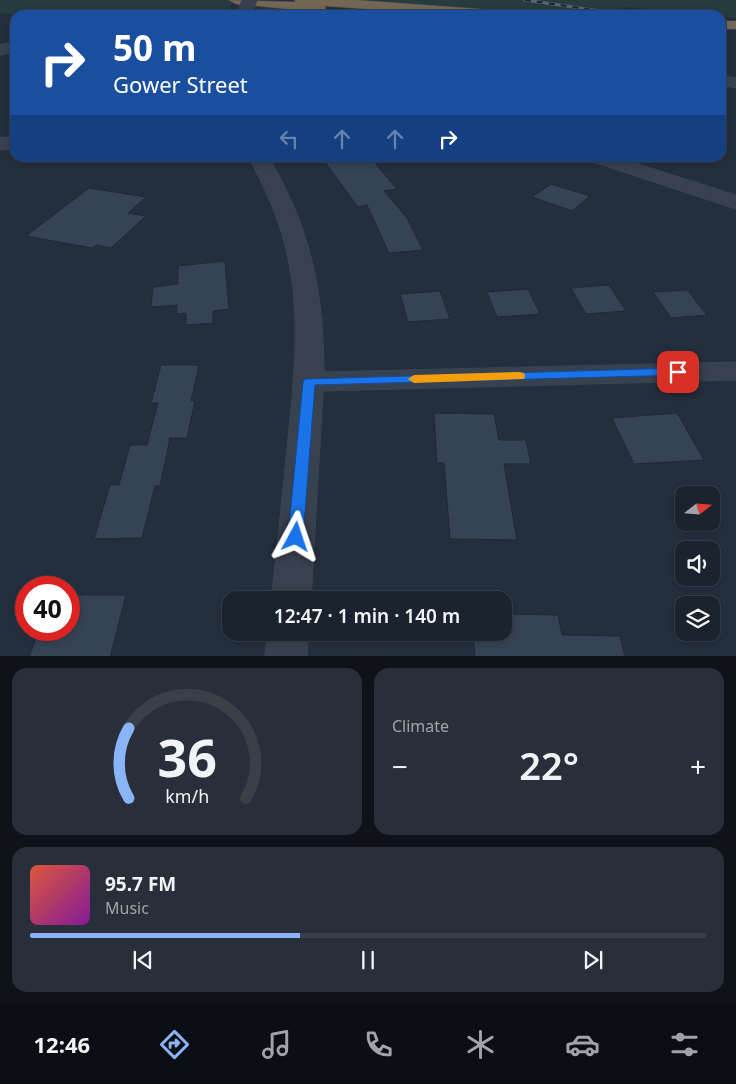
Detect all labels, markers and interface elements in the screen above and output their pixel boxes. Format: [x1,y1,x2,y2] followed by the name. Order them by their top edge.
[113,24,196,71] text: 50 m
[30,30,95,95] icon: right
[113,69,248,99] text: Gower Street
[275,125,303,153] icon: left
[328,125,356,153] icon: ahead
[381,125,409,153] icon: ahead
[434,125,462,153] icon: right
[657,351,699,393] pin
[664,358,692,386] icon: arrive
[675,486,720,531] north arrow
[675,486,720,641] map controls
[269,510,321,562] position arrow
[675,541,720,586] button: sound
[15,576,80,641] speed limit sign: 40
[675,596,720,641] button: layers
[274,603,460,629] text: 12:47 · 1 min · 140 m
[392,715,449,737] text: Climate
[157,721,217,792] text: 36
[519,739,579,791] text: 22°
[392,747,408,785] text: −
[690,747,706,785] text: +
[165,784,209,808] text: km/h
[105,871,176,897] text: 95.7 FM
[105,897,149,919] text: Music
[129,946,157,974] icon: previous
[354,946,382,974] icon: pause
[579,946,607,974] icon: next
[157,1027,192,1062] icon: directions
[259,1027,294,1062] icon: music
[361,1027,396,1062] icon: phone
[463,1027,498,1062] icon: climate
[565,1027,600,1062] icon: car
[667,1027,702,1062] icon: filters
[34,1029,90,1059] text: 12:46

